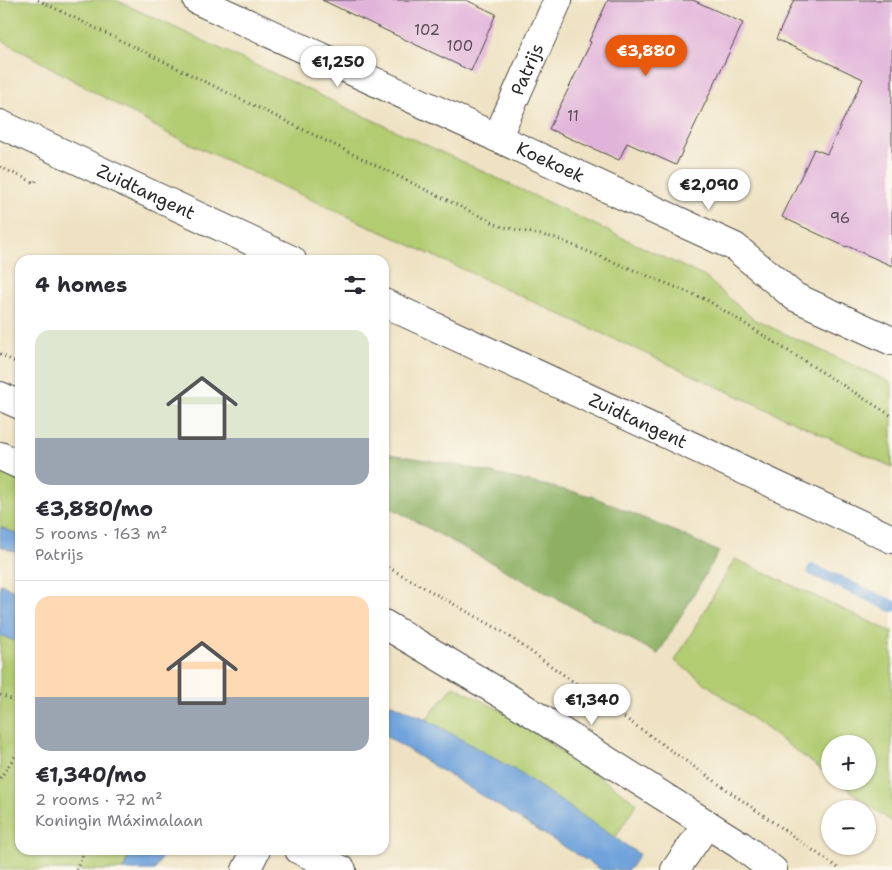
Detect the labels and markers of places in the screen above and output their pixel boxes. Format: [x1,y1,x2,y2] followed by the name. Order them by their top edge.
[605,34,687,77] pin: €3,880
[297,46,379,88] pin: €1,250
[668,168,750,211] pin: €2,090
[551,684,633,726] pin: €1,340

